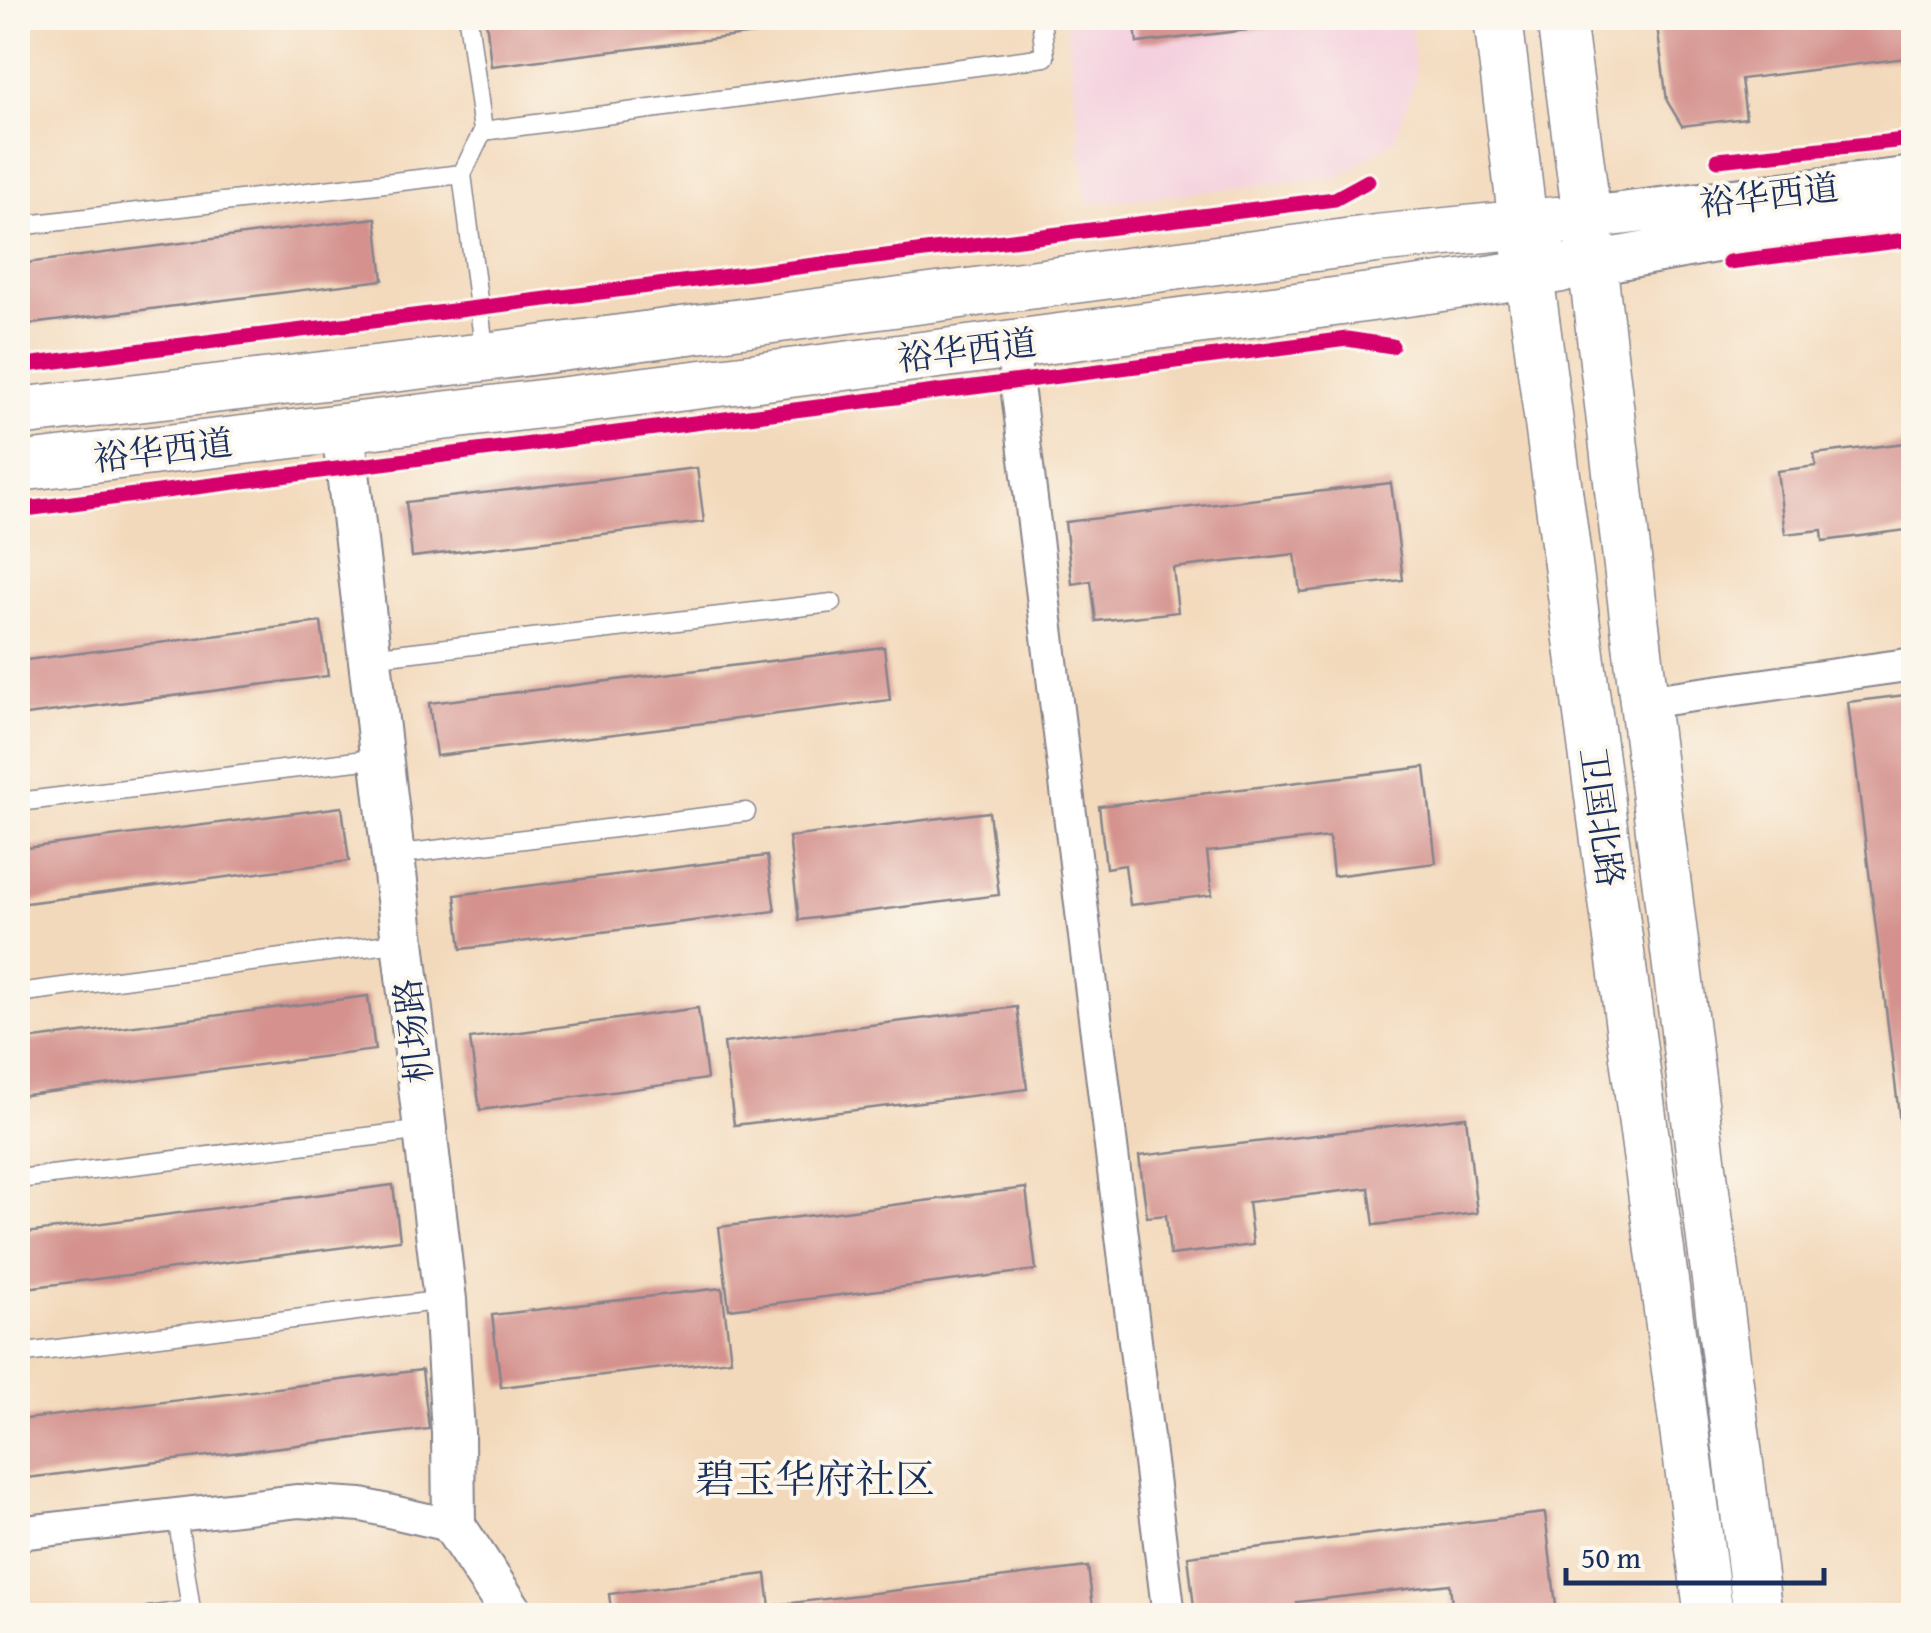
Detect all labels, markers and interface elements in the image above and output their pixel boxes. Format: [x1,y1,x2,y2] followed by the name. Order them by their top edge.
[1696,161,1842,229] street label: 裕华西道
[894,316,1040,384] street label: 裕华西道
[90,416,236,484] street label: 裕华西道
[1567,744,1637,890] street label: 卫国北路
[381,976,445,1086] street label: 机场路
[695,1449,935,1508] district label: 碧玉华府社区
[1566,1523,1824,1585] scale bar
[1581,1535,1641,1579] text: 50 m

